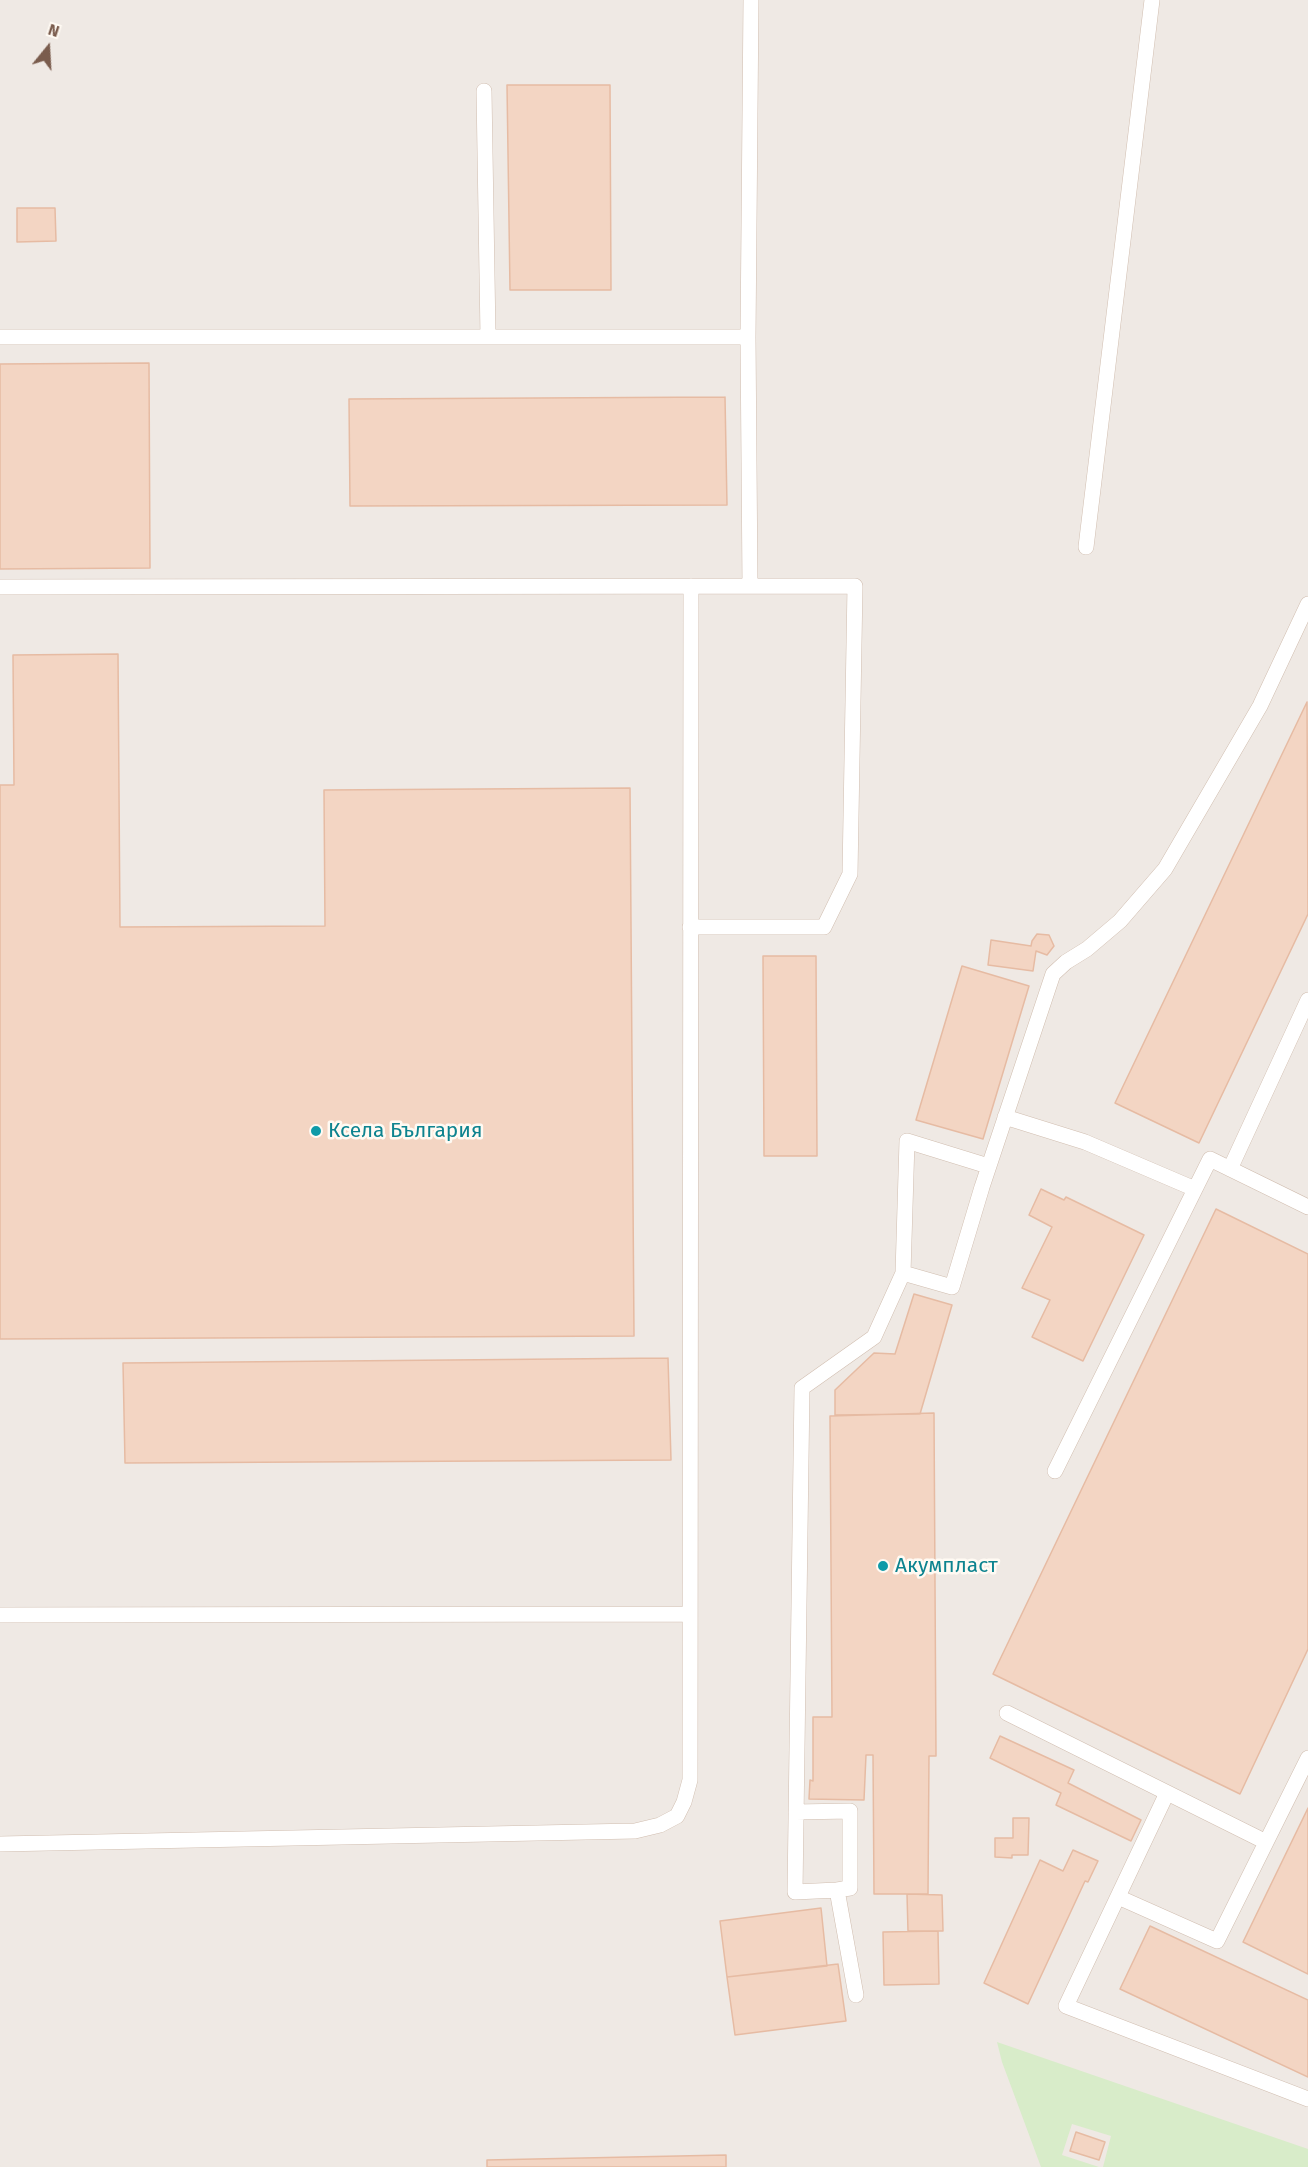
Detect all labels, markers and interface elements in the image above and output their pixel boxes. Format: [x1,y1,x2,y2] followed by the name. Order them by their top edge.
[18,18,78,78] north arrow
[46,20,62,41] text: N
[328,1118,482,1144] place label: Ксела България
[309,1124,323,1138] marker: Ксела България
[895,1553,998,1579] place label: Акумпласт
[876,1559,890,1573] marker: Акумпласт

